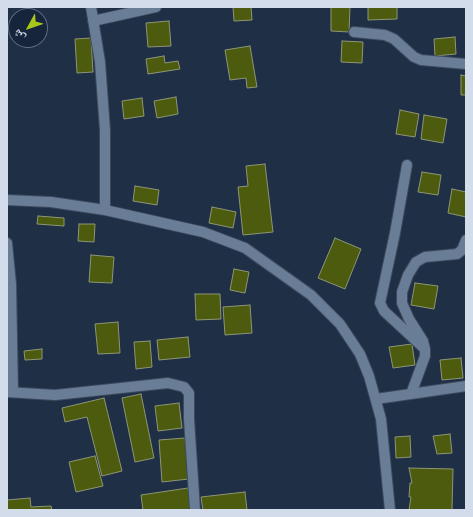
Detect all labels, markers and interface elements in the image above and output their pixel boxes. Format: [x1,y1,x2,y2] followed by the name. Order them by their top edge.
[8,8,48,48] north arrow
[10,27,28,44] text: ش

